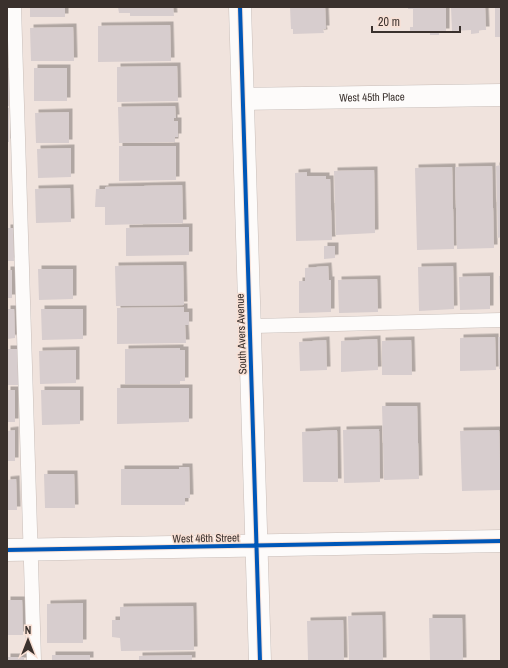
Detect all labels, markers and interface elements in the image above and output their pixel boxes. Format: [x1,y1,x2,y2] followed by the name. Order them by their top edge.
[372,8,460,34] scale bar
[378,14,400,30] text: 20 m
[339,89,405,105] street label: West 45th Place
[233,293,249,375] street label: South Avers Avenue
[172,530,240,546] street label: West 46th Street
[8,620,48,660] north arrow
[25,623,31,637] text: N

